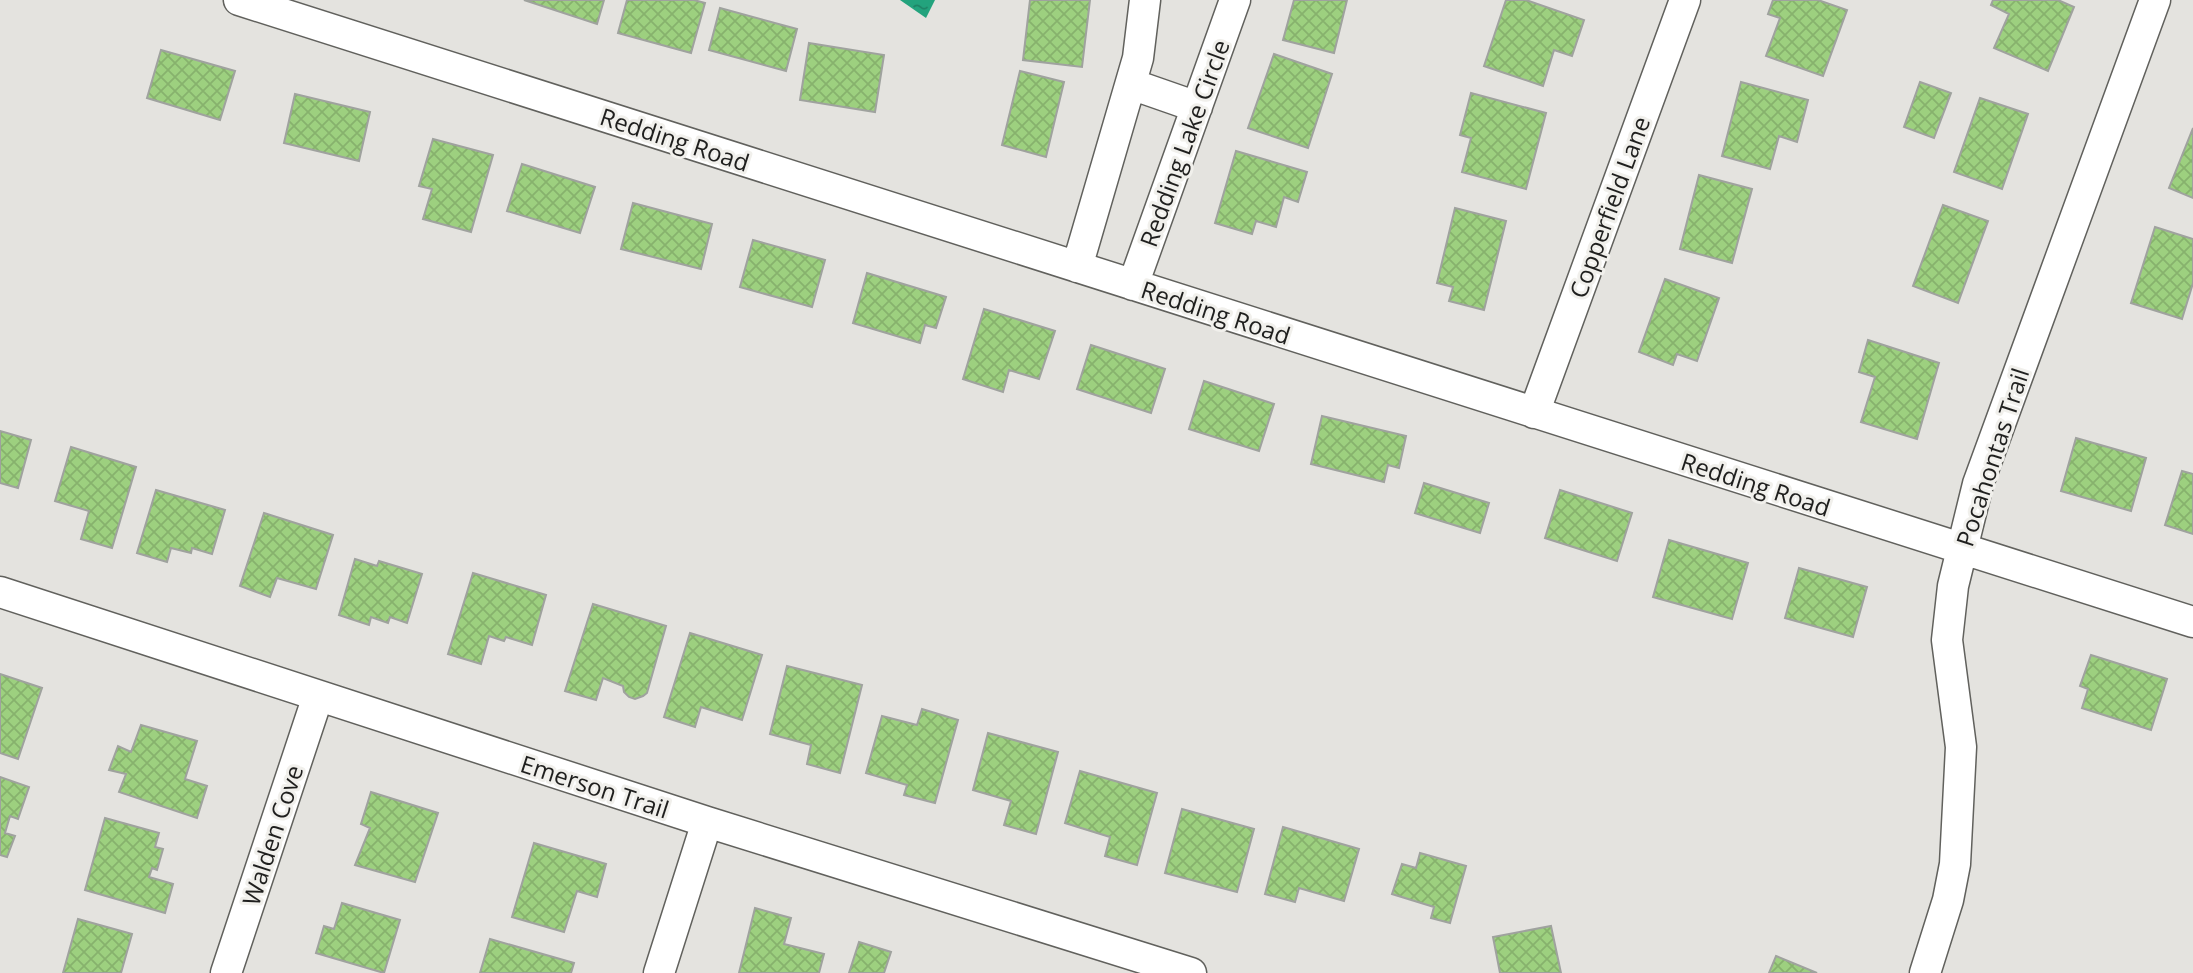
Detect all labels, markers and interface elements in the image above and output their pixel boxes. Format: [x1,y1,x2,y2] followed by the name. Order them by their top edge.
[1131,35,1237,251] street label: Redding Lake Circle
[596,99,754,179] street label: Redding Road
[1561,112,1657,302] street label: Copperfield Lane
[1137,272,1295,352] street label: Redding Road
[1948,364,2036,550] street label: Pocahontas Trail
[1677,444,1835,524] street label: Redding Road
[517,746,673,826] street label: Emerson Trail
[234,761,310,909] street label: Walden Cove

